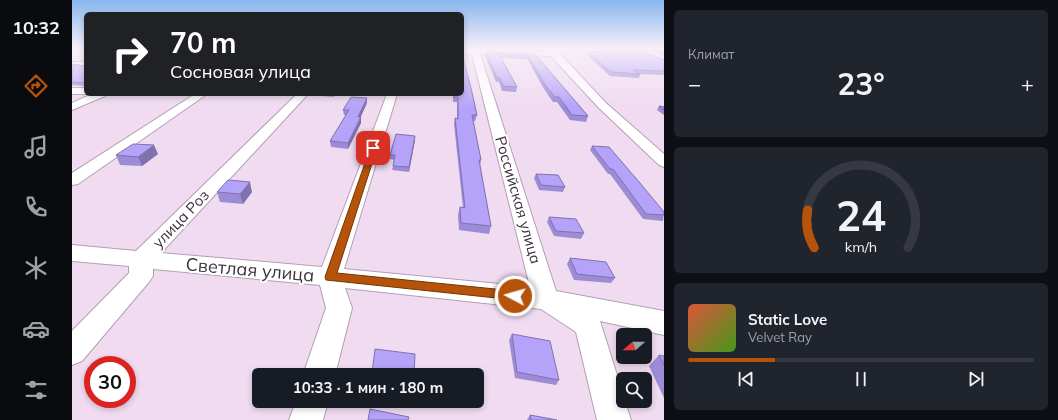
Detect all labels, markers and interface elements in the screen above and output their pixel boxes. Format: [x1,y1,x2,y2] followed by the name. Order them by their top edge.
[12,16,60,39] text: 10:32
[170,25,236,60] text: 70 m
[104,28,156,80] icon: right
[688,46,735,62] text: Климат
[170,60,311,83] text: Сосновая улица
[837,65,885,103] text: 23°
[688,70,701,98] text: −
[1021,70,1034,98] text: +
[22,72,50,100] icon: directions
[356,131,390,165] pin
[22,133,50,161] icon: music
[491,134,546,266] street label: Российская улица
[362,137,384,159] icon: arrive
[148,186,213,252] street label: улица Роз
[836,189,886,241] text: 24
[22,193,50,221] icon: phone
[845,238,877,256] text: km/h
[185,252,315,287] street label: Светлая улица
[22,254,50,282] icon: climate
[494,275,536,317] position arrow
[748,310,827,329] text: Static Love
[22,315,50,343] icon: car
[616,328,652,364] north arrow
[616,328,652,408] map controls
[748,329,812,345] text: Velvet Ray
[84,356,136,408] speed limit sign: 30
[735,368,757,390] icon: previous
[850,368,872,390] icon: pause
[965,368,987,390] icon: next
[616,372,652,408] button: search
[22,376,50,404] icon: filters
[293,378,443,397] text: 10:33 · 1 мин · 180 m

